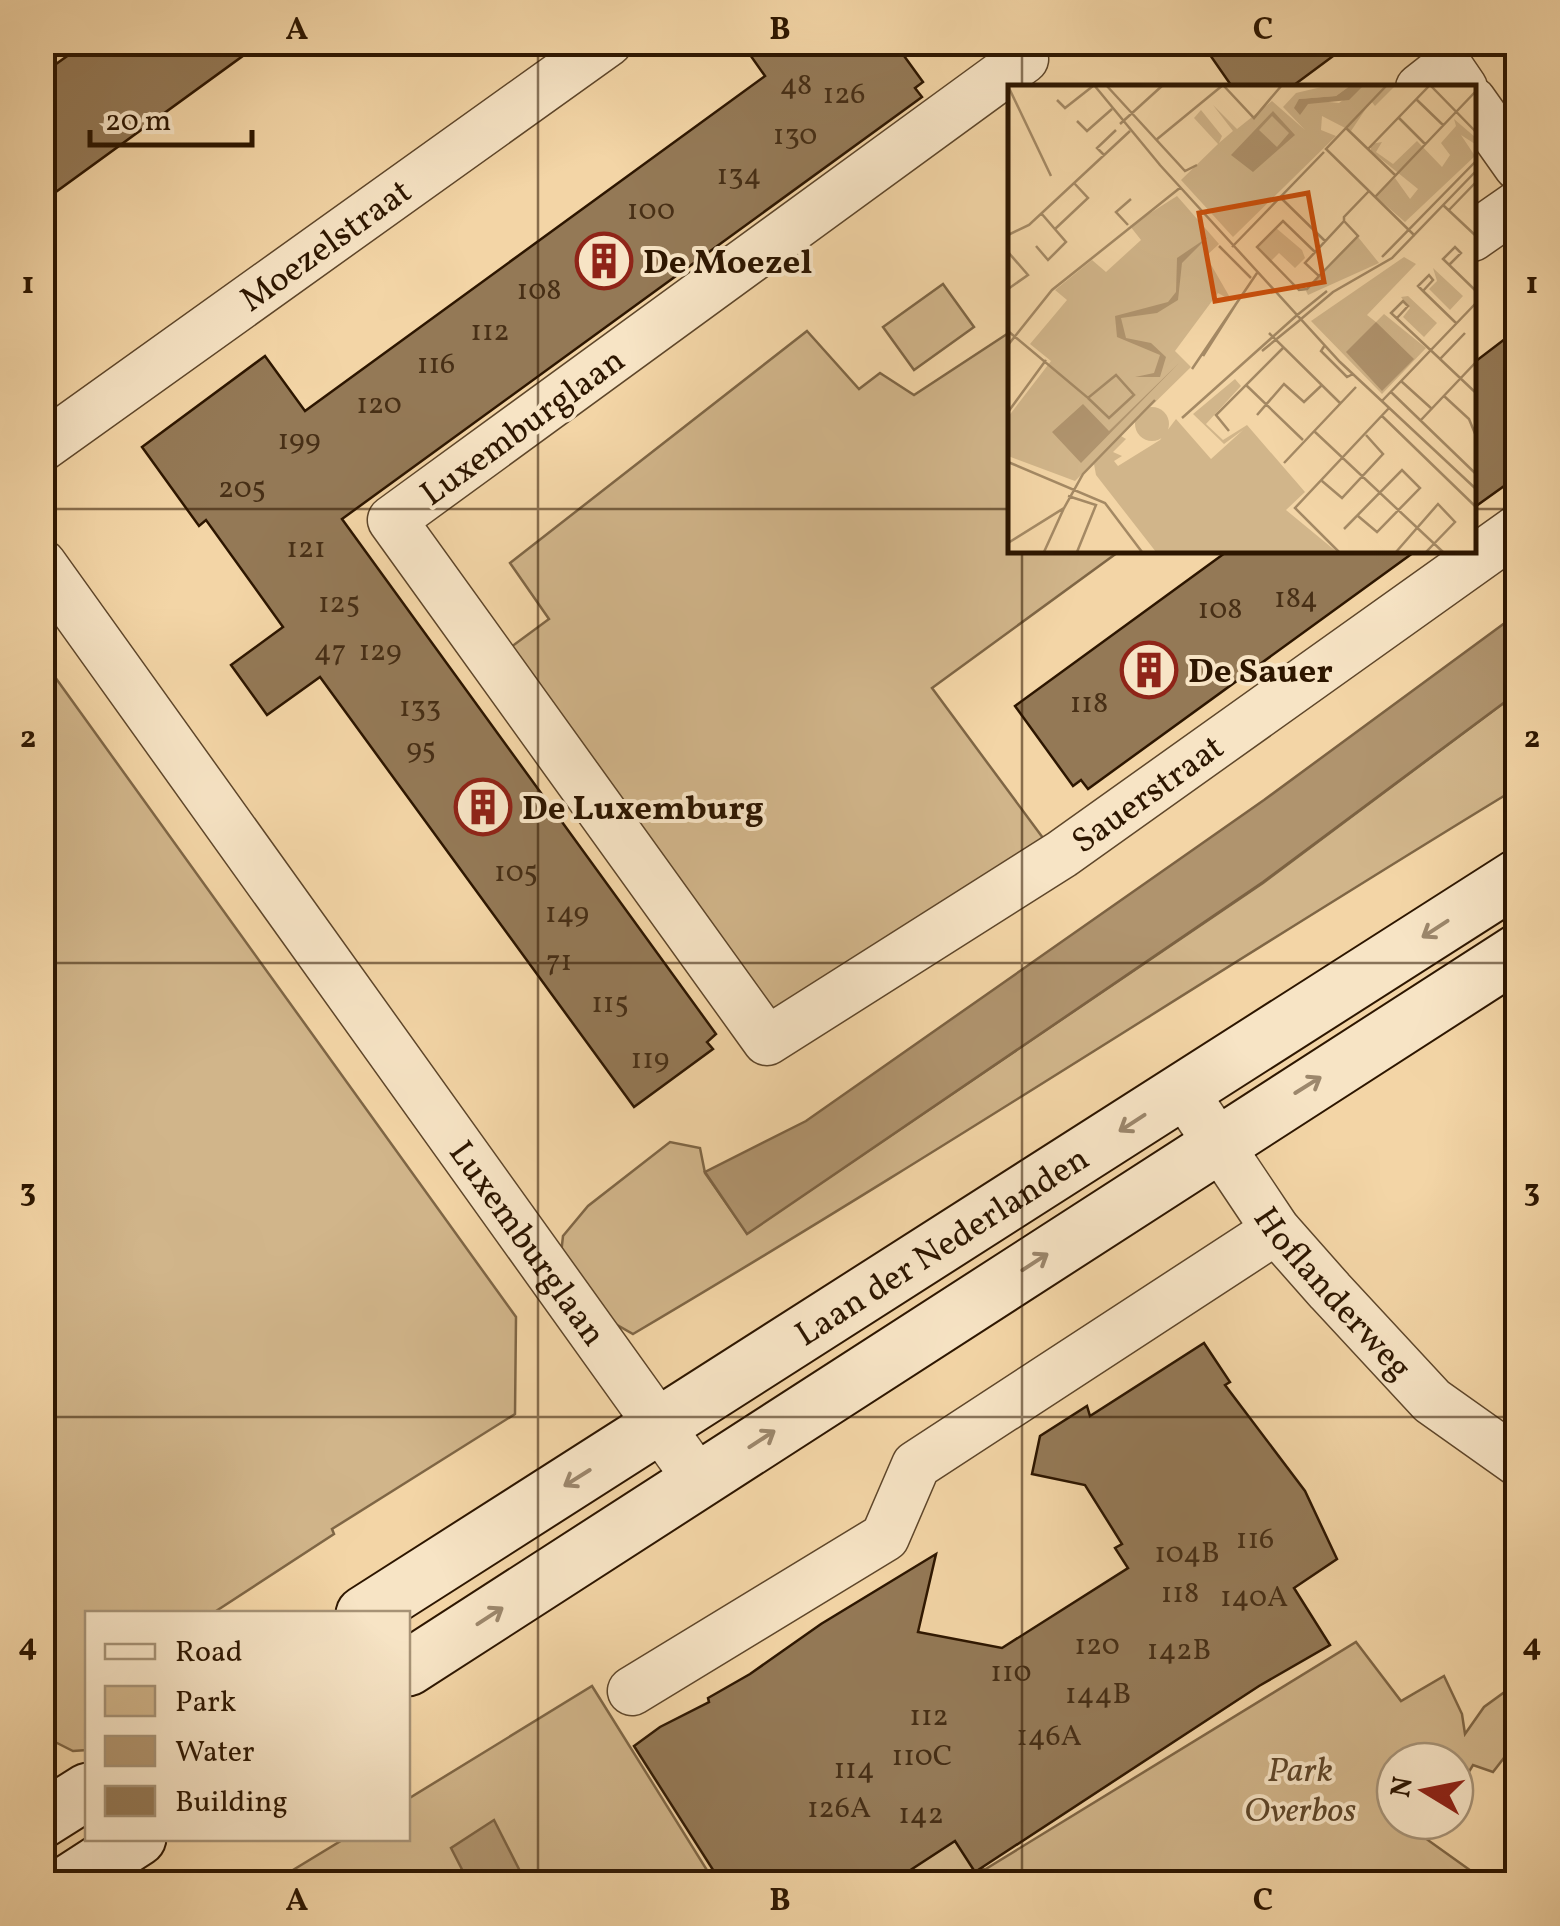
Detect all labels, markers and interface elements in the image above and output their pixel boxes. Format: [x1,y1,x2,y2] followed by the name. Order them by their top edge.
[286,9,309,53] text: A
[769,9,791,53] text: B
[1253,9,1273,53] text: C
[780,65,812,107] house number: 48
[823,74,865,116] house number: 126
[90,85,252,147] scale bar
[1008,85,1475,552] inset map
[105,101,171,143] text: 20 m
[773,115,817,157] house number: 130
[717,155,761,197] house number: 134
[231,169,422,325] street label: Moezelstraat
[627,190,675,232] house number: 100
[574,231,634,291] building icon: De Moezel
[643,240,812,288] place label: De Moezel
[22,263,34,307] text: 1
[1526,263,1538,307] text: 1
[517,270,561,312] house number: 108
[470,311,510,353] house number: 112
[412,338,636,519] street label: Luxemburglaan
[417,344,455,386] house number: 116
[356,384,402,426] house number: 120
[277,420,321,462] house number: 199
[218,468,266,510] house number: 205
[286,528,326,570] house number: 121
[1274,578,1318,620] house number: 184
[318,583,360,625] house number: 125
[1198,589,1242,631] house number: 108
[314,631,346,673] house number: 47
[358,631,402,673] house number: 129
[1119,640,1179,700] building icon: De Sauer
[1188,649,1333,697] place label: De Sauer
[1070,683,1108,725] house number: 118
[399,687,441,729] house number: 133
[20,717,36,761] text: 2
[1524,717,1540,761] text: 2
[1063,725,1235,867] street label: Sauerstraat
[406,729,436,771] house number: 95
[453,777,513,837] building icon: De Luxemburg
[522,786,764,834] place label: De Luxemburg
[494,852,538,894] house number: 105
[545,893,589,935] house number: 149
[1422,919,1450,940] one-way arrow
[546,941,572,983] house number: 71
[591,983,629,1025] house number: 115
[631,1039,669,1081] house number: 119
[1293,1075,1321,1096] one-way arrow
[1118,1113,1147,1134] one-way arrow
[436,1132,616,1357] street label: Luxemburglaan
[787,1136,1099,1360] street label: Laan der Nederlanden
[20,1171,36,1215] text: 3
[1524,1171,1540,1215] text: 3
[1240,1198,1422,1391] street label: Hoflanderweg
[1020,1251,1048,1272] one-way arrow
[748,1429,776,1450] one-way arrow
[563,1468,592,1488] one-way arrow
[1236,1519,1274,1561] house number: 116
[1154,1533,1220,1575] house number: 104B
[1161,1573,1199,1615] house number: 118
[1220,1577,1288,1619] house number: 140A
[475,1605,503,1626] one-way arrow
[85,1611,410,1841] legend
[18,1625,38,1669] text: 4
[1074,1625,1120,1667] house number: 120
[1522,1625,1542,1669] text: 4
[1147,1630,1211,1672] house number: 142B
[175,1632,243,1674] text: Road
[990,1652,1032,1694] house number: 110
[1065,1674,1131,1716] house number: 144B
[175,1682,236,1724] text: Park
[909,1696,949,1738] house number: 112
[1016,1716,1082,1758] house number: 146A
[175,1732,255,1774] text: Water
[892,1736,952,1778] house number: 110C
[1375,1741,1475,1841] north arrow
[1244,1748,1356,1836] park label: Park Overbos
[833,1749,875,1791] house number: 114
[1382,1774,1424,1800] text: N
[175,1782,288,1824] text: Building
[807,1788,871,1830] house number: 126A
[898,1794,944,1836] house number: 142
[286,1880,309,1924] text: A
[769,1880,791,1924] text: B
[1253,1880,1273,1924] text: C

